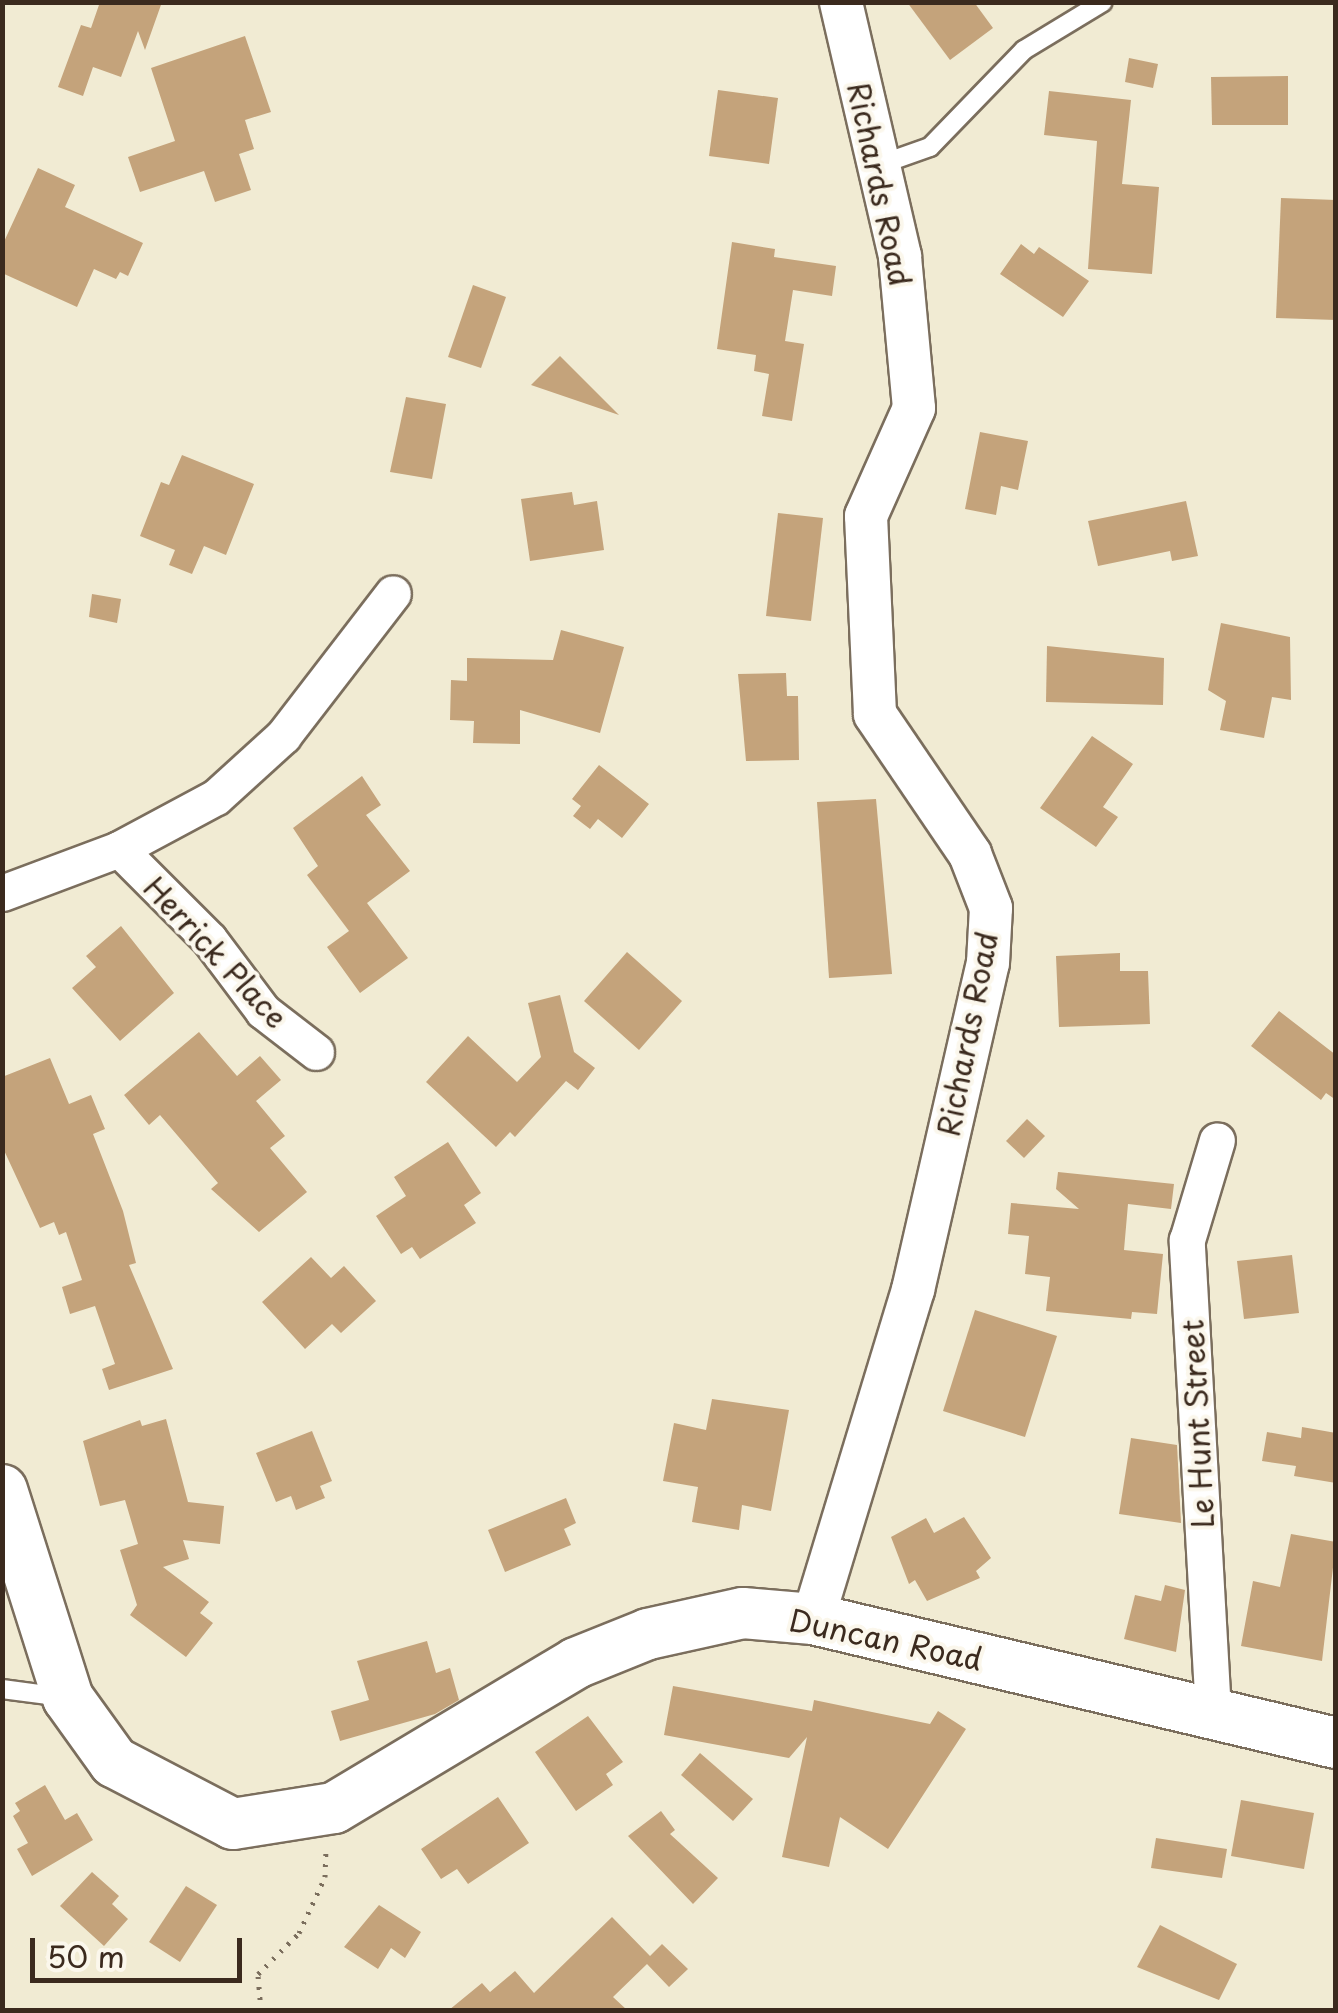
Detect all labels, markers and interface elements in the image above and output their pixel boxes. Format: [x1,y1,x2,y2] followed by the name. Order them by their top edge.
[841,79,919,289] street label: Richards Road
[137,869,295,1035] street label: Herrick Place
[930,929,1004,1139] street label: Richards Road
[1173,1317,1221,1531] street label: Le Hunt Street
[787,1601,985,1677] street label: Duncan Road
[35,1918,248,1980] scale bar
[47,1933,125,1978] text: 50 m

